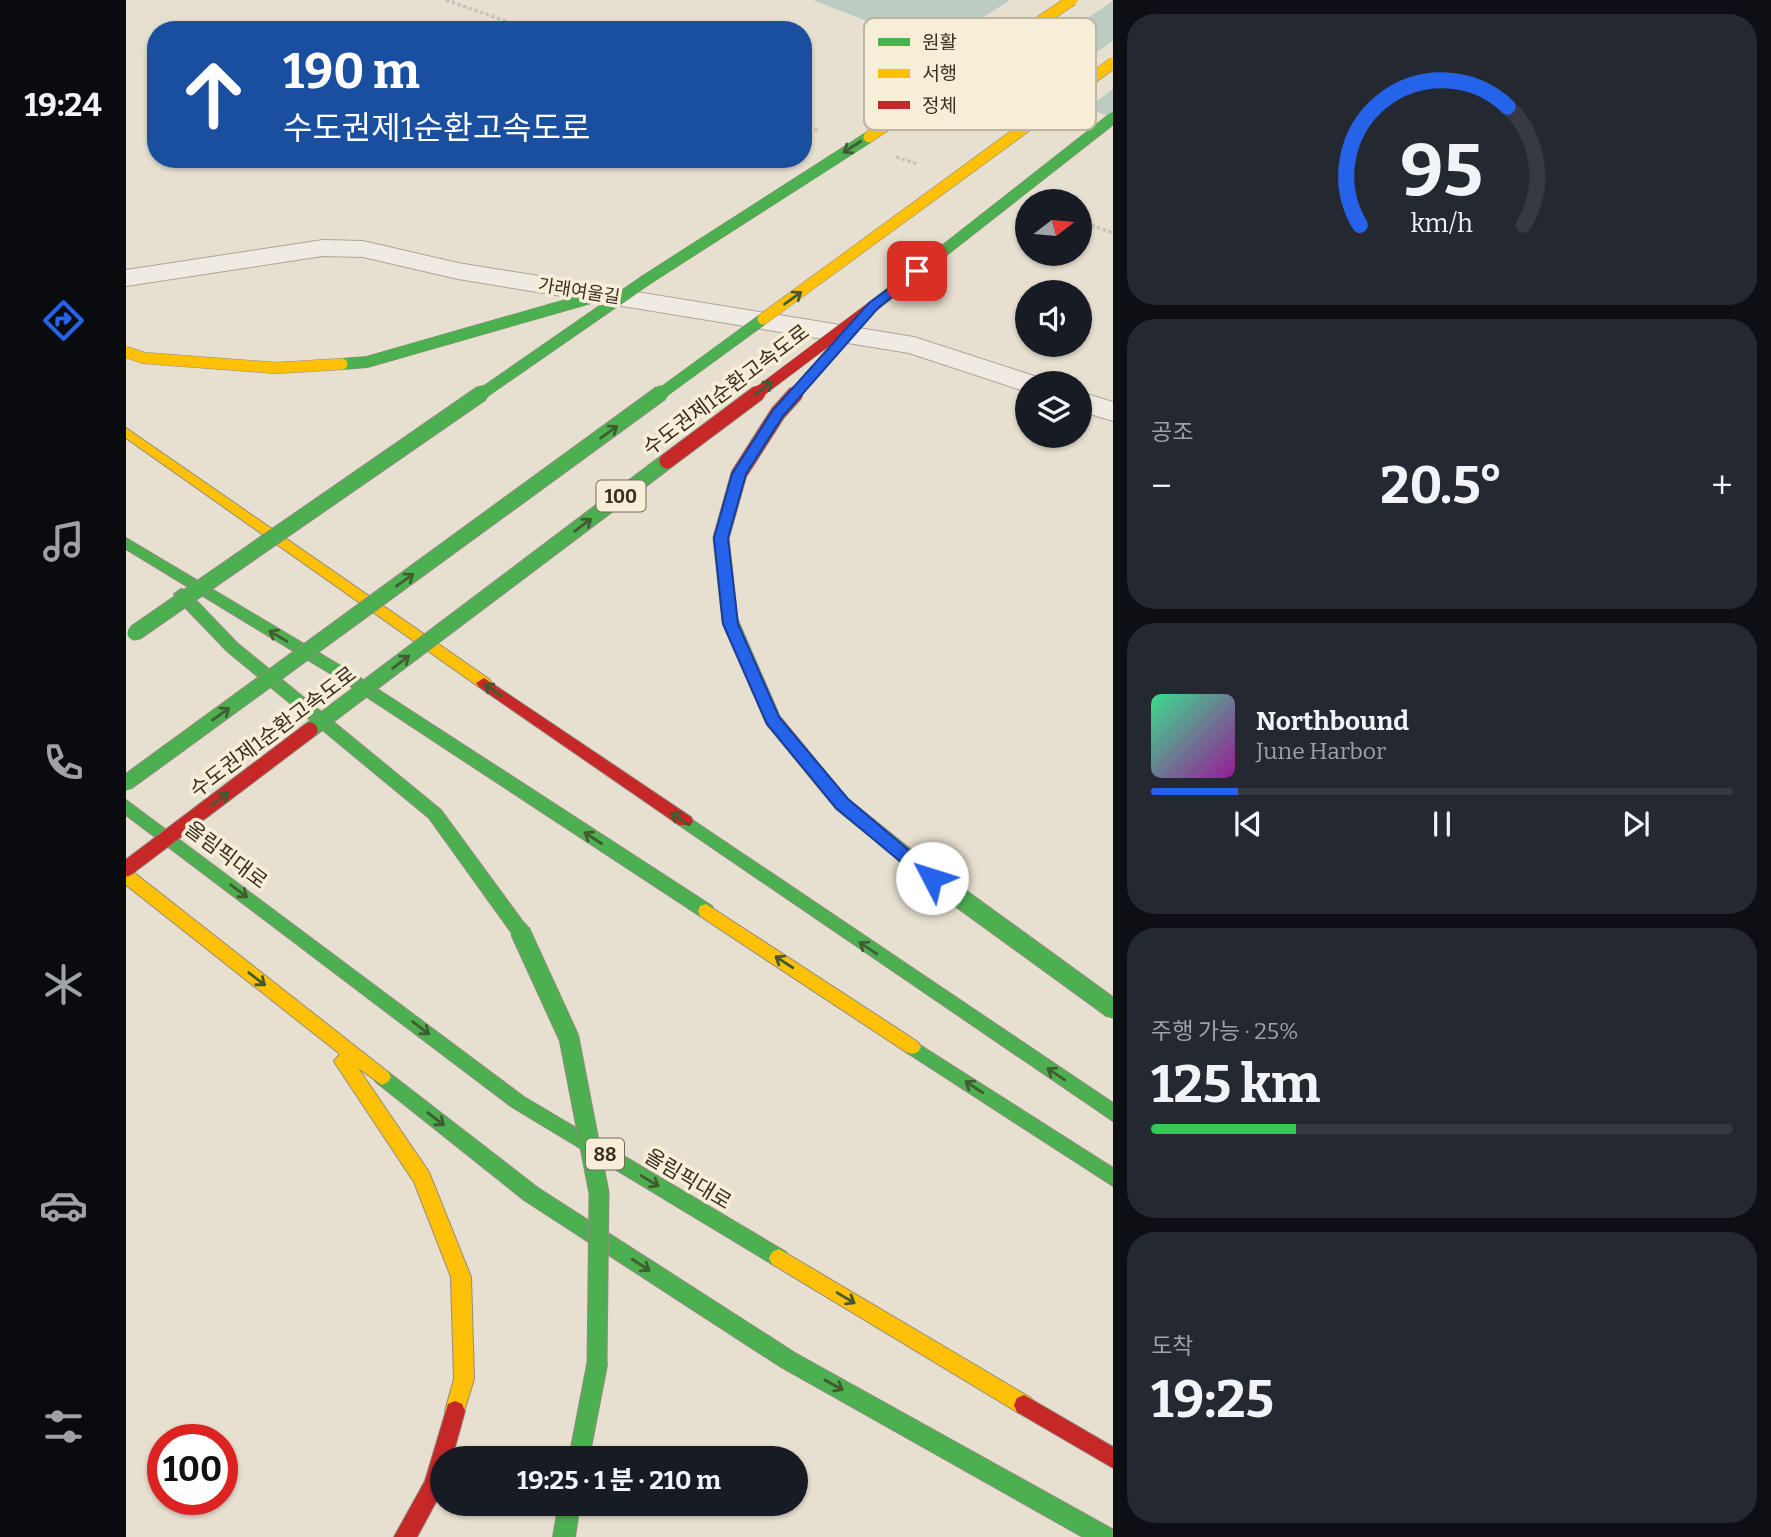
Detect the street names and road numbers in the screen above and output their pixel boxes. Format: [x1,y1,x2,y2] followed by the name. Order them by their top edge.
[536,274,622,308] street label: 가래여울길
[638,319,814,461] street label: 수도권제1순환고속도로
[596,481,646,512] road number: 100
[185,661,361,803] street label: 수도권제1순환고속도로
[180,816,272,894] street label: 올림픽대로
[586,1138,624,1170] road number: 88
[640,1143,736,1215] street label: 올림픽대로

